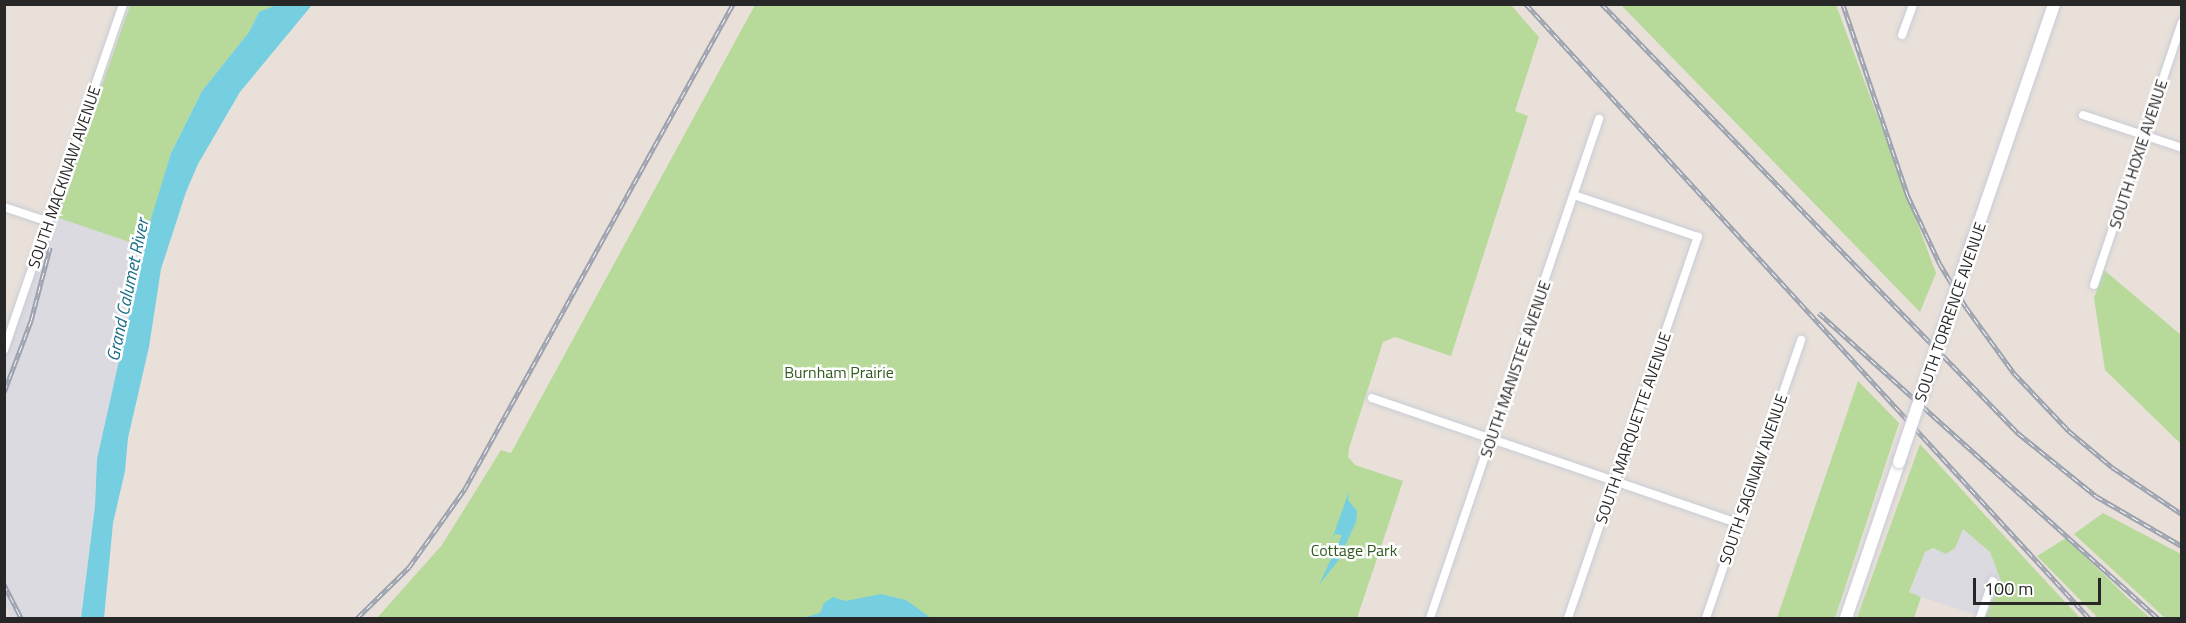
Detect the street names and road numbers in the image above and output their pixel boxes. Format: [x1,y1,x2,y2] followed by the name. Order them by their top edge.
[2105,77,2171,231] street label: SOUTH HOXIE AVENUE
[24,83,104,271] street label: SOUTH MACKINAW AVENUE
[1910,220,1990,404] street label: SOUTH TORRENCE AVENUE
[1476,278,1554,460] street label: SOUTH MANISTEE AVENUE
[1591,330,1675,526] street label: SOUTH MARQUETTE AVENUE
[1715,391,1791,567] street label: SOUTH SAGINAW AVENUE

